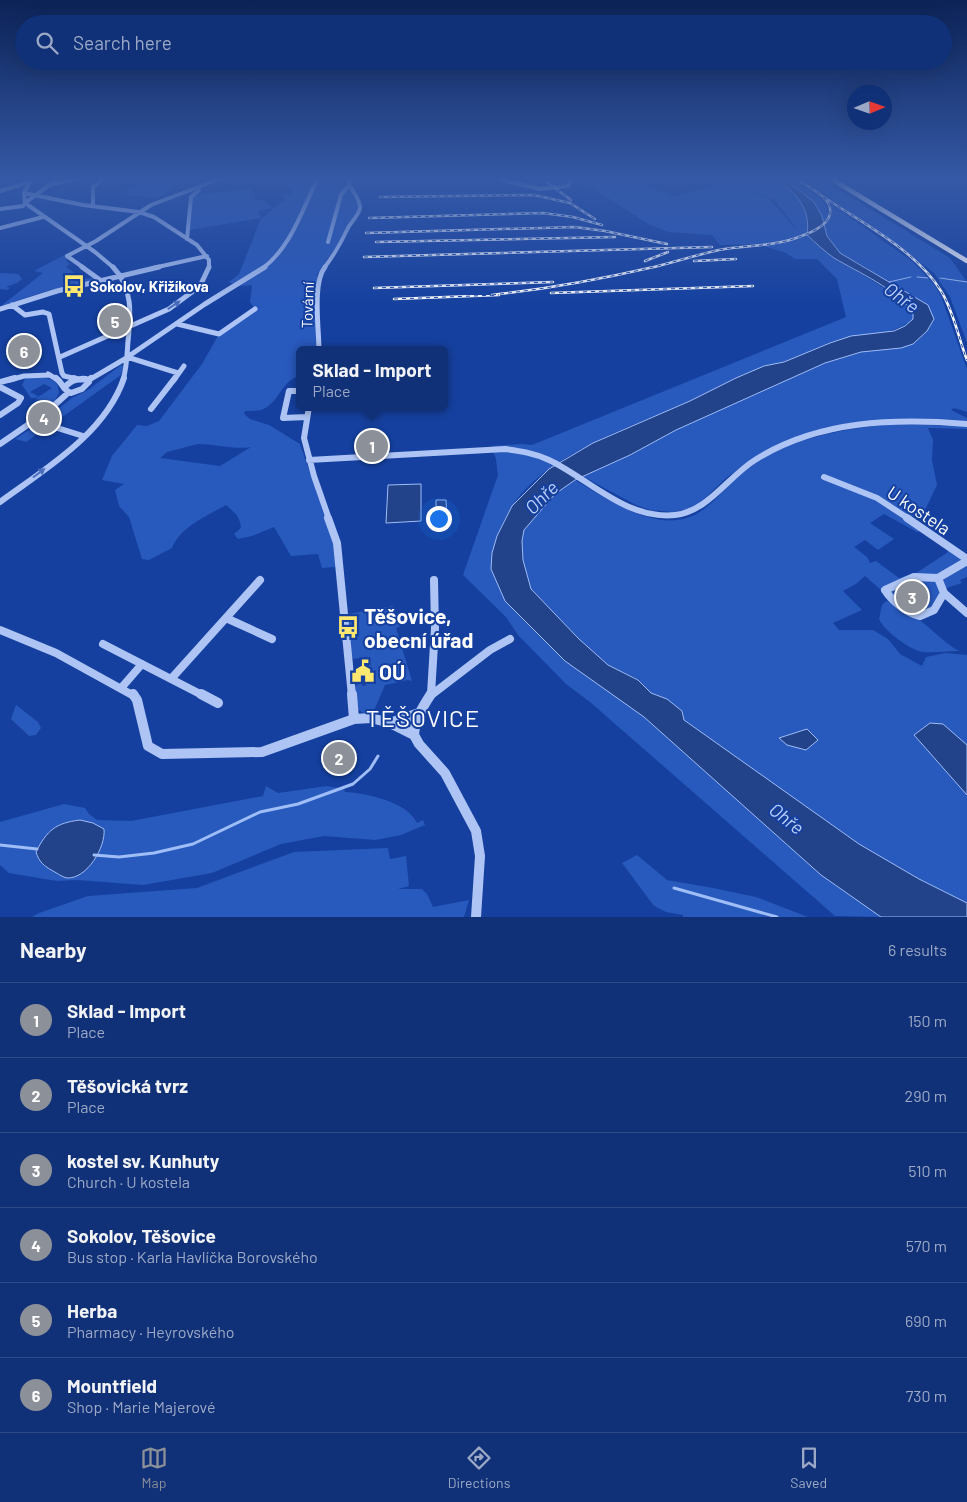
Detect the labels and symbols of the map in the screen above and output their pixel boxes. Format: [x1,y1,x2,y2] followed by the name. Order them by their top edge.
[847,85,892,130] north arrow
[61,273,87,299] bus stop icon: Sokolov, Křižíkova
[90,277,209,295] place label: Sokolov, Křižíkova
[880,277,924,318] water label: Ohře
[297,281,317,329] street label: Tovární
[167,301,181,310] one-way arrow
[99,302,131,340] pin: 5
[8,332,40,370] pin: 6
[28,399,60,437] pin: 4
[356,427,388,465] pin: 1
[32,467,45,478] one-way arrow
[519,475,563,519] water label: Ohře
[883,481,955,539] street label: U kostela
[426,506,452,532] your location
[896,578,928,616] pin: 3
[364,603,473,652] place label: Těšovice, obecní úřad
[335,614,361,640] bus stop icon: Těšovice, obecní úřad
[350,658,376,684] public building icon: OÚ
[379,659,405,684] place label: OÚ
[366,703,480,732] district label: TĚŠOVICE
[323,739,355,777] pin: 2
[765,797,809,839] water label: Ohře

